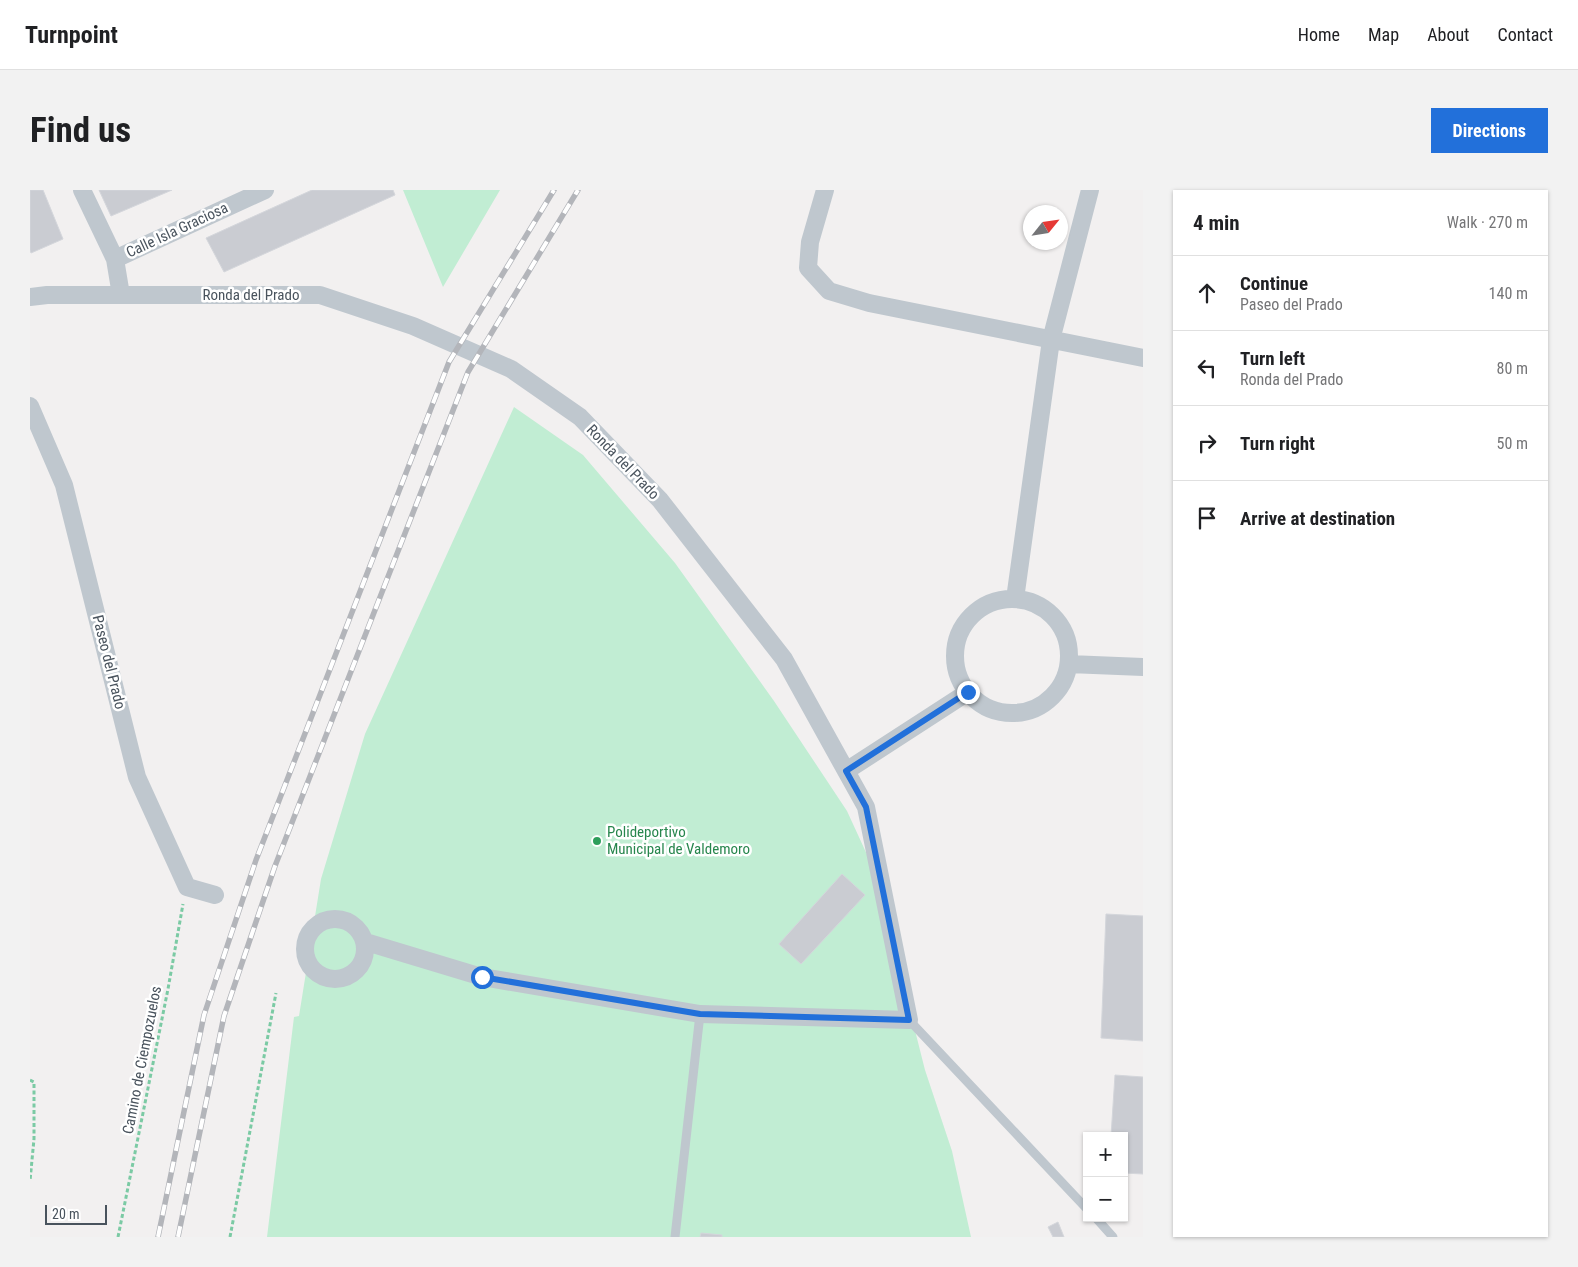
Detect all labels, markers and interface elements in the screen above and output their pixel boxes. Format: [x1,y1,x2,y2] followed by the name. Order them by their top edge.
[25,21,118,49] text: Turnpoint
[1298,24,1340,45] text: Home
[1368,24,1399,45] text: Map
[1427,24,1469,45] text: About
[1497,24,1553,45] text: Contact
[1431,108,1548,153] button: Directions
[30,110,131,151] text: Find us
[123,199,231,261] street label: Calle Isla Graciosa
[1023,205,1068,250] north arrow
[1193,211,1240,235] text: 4 min
[1447,213,1528,232] text: Walk · 270 m
[1240,272,1308,295] text: Continue
[1193,279,1221,307] icon: ahead
[1489,284,1528,303] text: 140 m
[203,286,299,304] street label: Ronda del Prado
[1240,295,1343,314] text: Paseo del Prado
[1240,347,1305,370] text: Turn left
[1193,354,1221,382] icon: left
[1496,359,1528,378] text: 80 m
[1240,370,1343,389] text: Ronda del Prado
[583,421,663,503] street label: Ronda del Prado
[1193,429,1221,457] icon: right
[1240,432,1315,455] text: Turn right
[1496,434,1528,453] text: 50 m
[1193,504,1221,532] icon: arrive
[1240,507,1395,530] text: Arrive at destination
[89,613,129,711] street label: Paseo del Prado
[957,681,980,704] route end
[607,823,750,858] place label: Polideportivo Municipal de Valdemoro
[591,835,603,847] marker: Polideportivo Municipal de Valdemoro
[471,966,494,989] route start
[119,984,165,1136] street label: Camino de Ciempozuelos
[1083,1132,1128,1222] map controls
[1083,1132,1128,1177] button: +
[1083,1177,1128,1222] button: −
[45,1202,108,1225] scale bar
[52,1206,80,1222] text: 20 m

